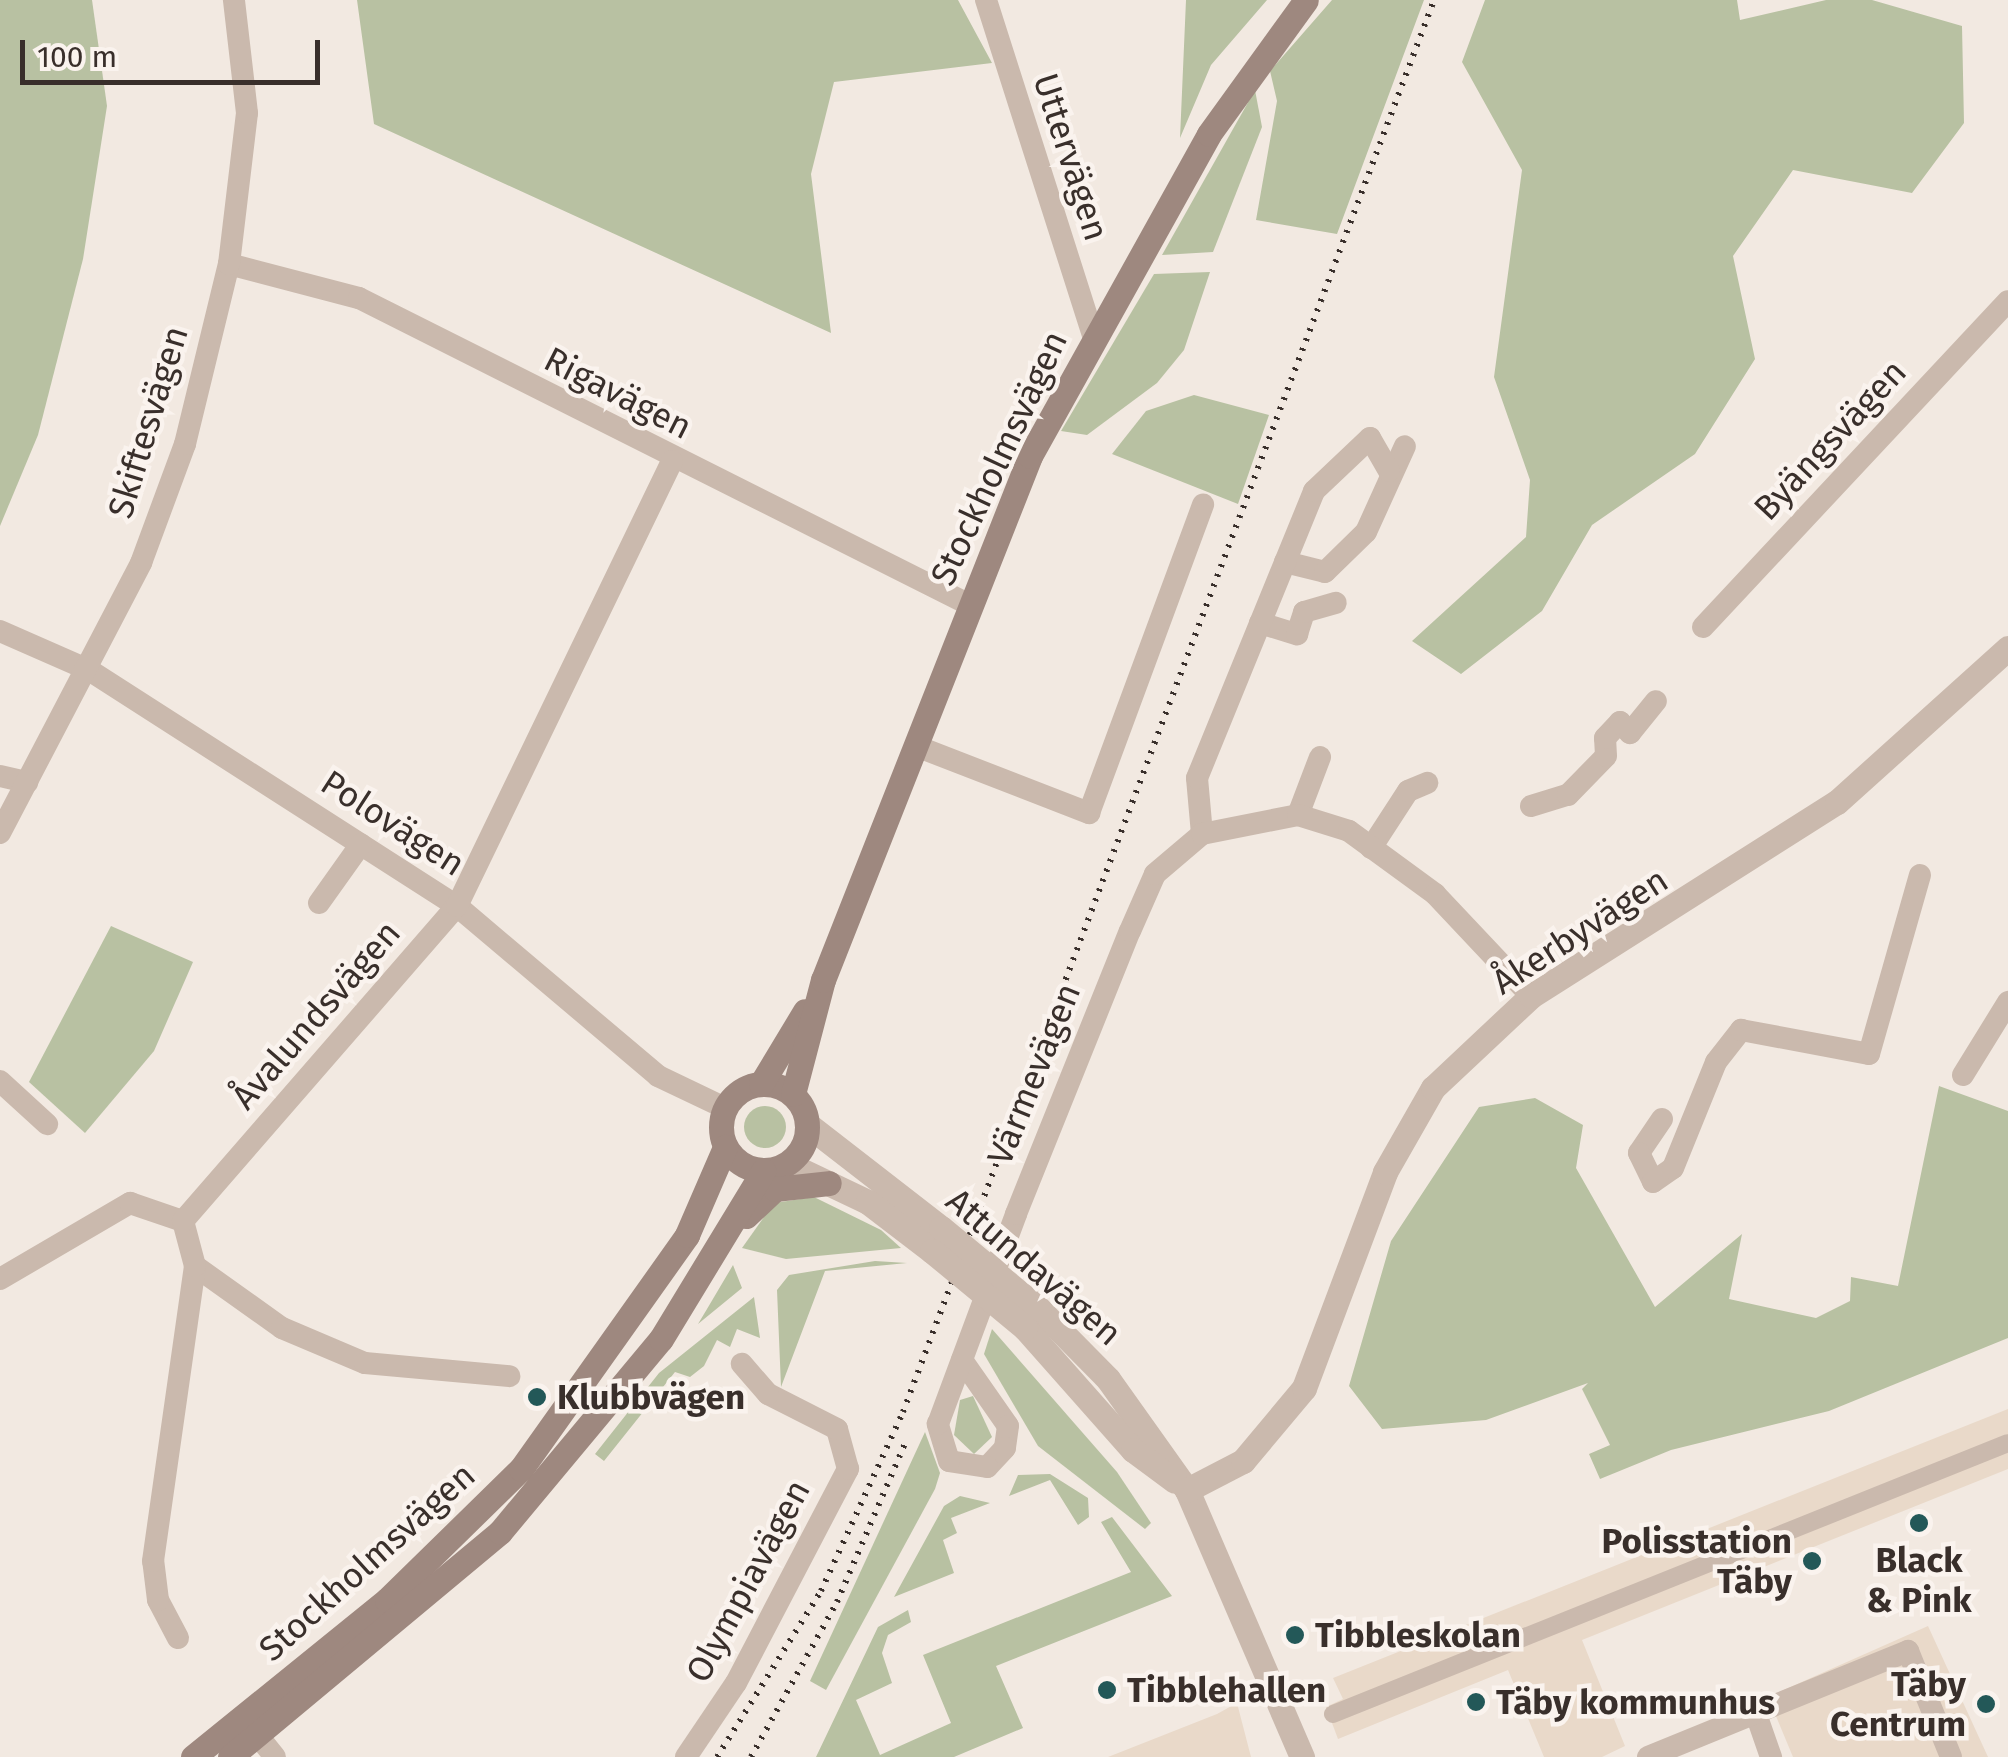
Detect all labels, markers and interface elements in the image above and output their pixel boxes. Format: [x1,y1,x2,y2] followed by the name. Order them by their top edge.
[25,20,325,82] scale bar
[37,39,117,75] text: 100 m
[1024,68,1118,246] street label: Uttervägen
[99,321,197,523] street label: Skiftesvägen
[922,324,1076,592] street label: Stockholmsvägen
[537,338,699,448] street label: Rigavägen
[1745,351,1915,529] street label: Byängsvägen
[313,761,473,885] street label: Polovägen
[1484,859,1676,1003] street label: Åkerbyvägen
[223,912,409,1118] street label: Åvalundsvägen
[979,977,1089,1171] street label: Värmevägen
[938,1180,1130,1354] street label: Attundavägen
[557,1376,745,1418] place label: Klubbvägen
[526,1386,548,1408] marker: Klubbvägen
[250,1454,484,1670] street label: Stockholmsvägen
[677,1473,819,1689] street label: Olympiavägen
[1908,1512,1930,1534] marker: Black & Pink
[1601,1520,1792,1602] place label: Polisstation Täby
[1866,1539,1972,1621] place label: Black & Pink
[1801,1550,1823,1572] marker: Polisstation Täby
[1315,1614,1521,1656] place label: Tibbleskolan
[1284,1624,1306,1646] marker: Tibbleskolan
[1830,1663,1966,1745] place label: Täby Centrum
[1127,1669,1326,1711] place label: Tibblehallen
[1096,1679,1118,1701] marker: Tibblehallen
[1496,1681,1775,1723] place label: Täby kommunhus
[1465,1691,1487,1713] marker: Täby kommunhus
[1975,1693,1997,1715] marker: Täby Centrum

